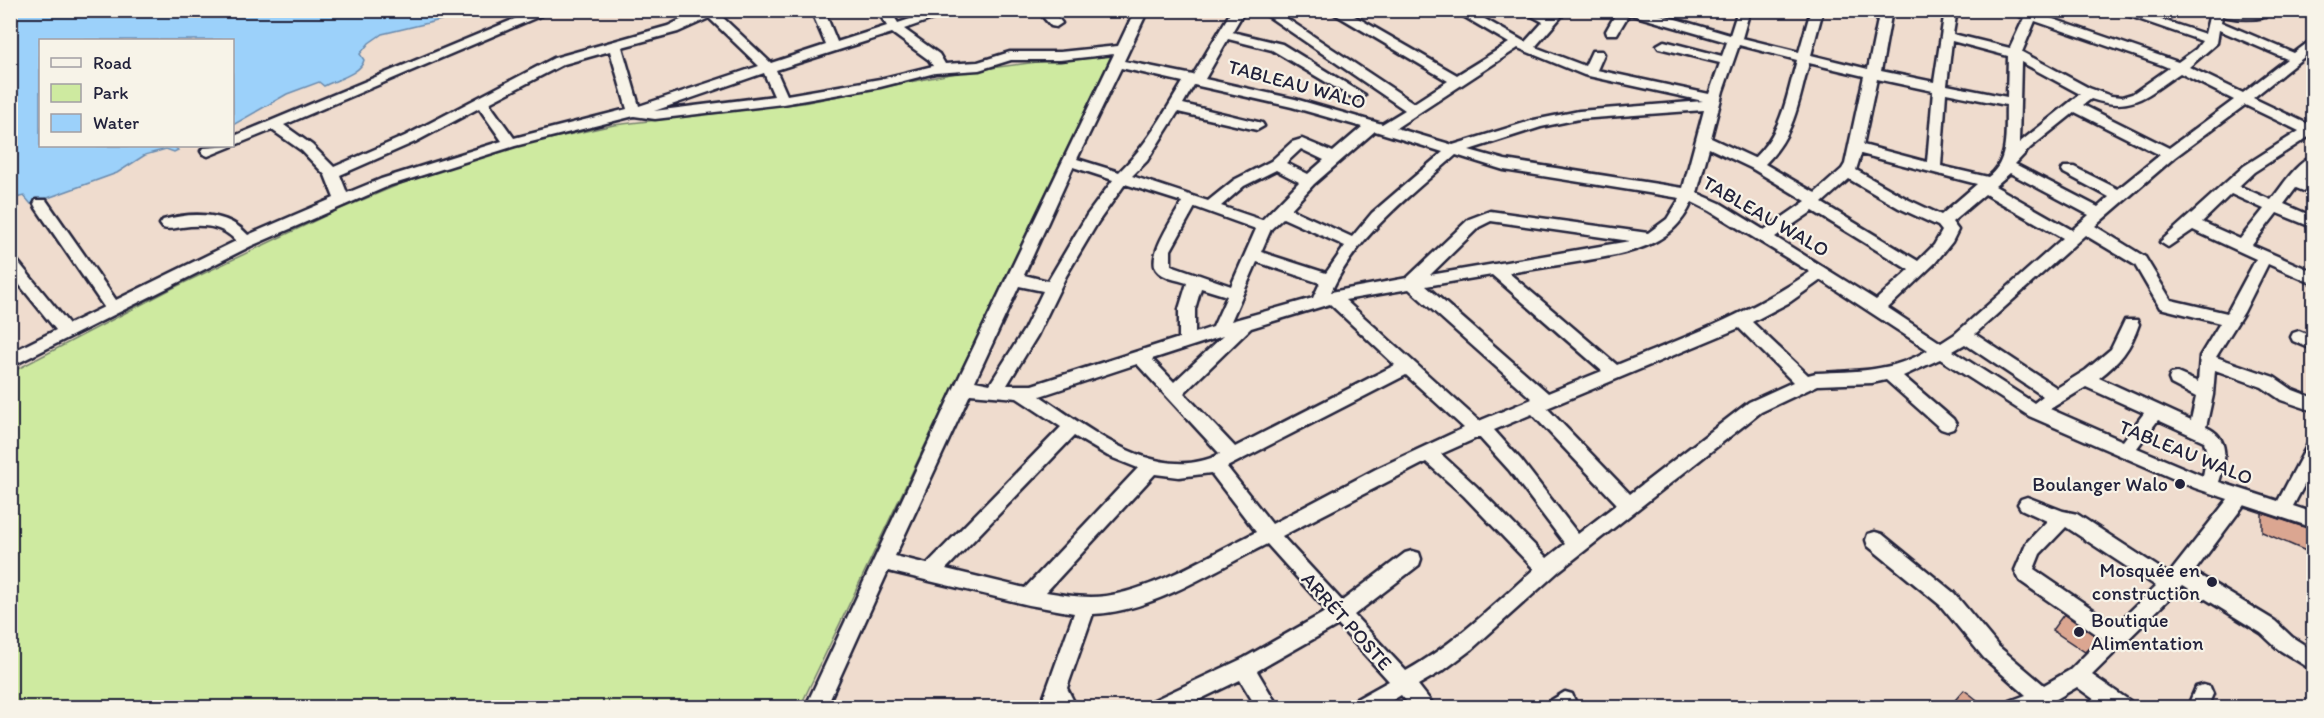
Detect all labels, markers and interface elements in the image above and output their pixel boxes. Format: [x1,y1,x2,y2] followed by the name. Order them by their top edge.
[39,39,234,147] legend
[93,52,132,74] text: Road
[1225,54,1369,114] street label: TABLEAU WALO
[93,82,128,104] text: Park
[93,112,139,134] text: Water
[1699,170,1833,262] street label: TABLEAU WALO
[2116,414,2256,490] street label: TABLEAU WALO
[2032,472,2168,496] place label: Boulanger Walo
[2173,477,2187,491] marker: Boulanger Walo
[2092,558,2200,605] place label: Mosquée en construction
[1297,567,1397,675] street label: ARRÉT POSTE
[2205,575,2219,589] marker: Mosquée en construction
[2091,608,2204,655] place label: Boutique Alimentation
[2072,625,2086,639] marker: Boutique Alimentation

